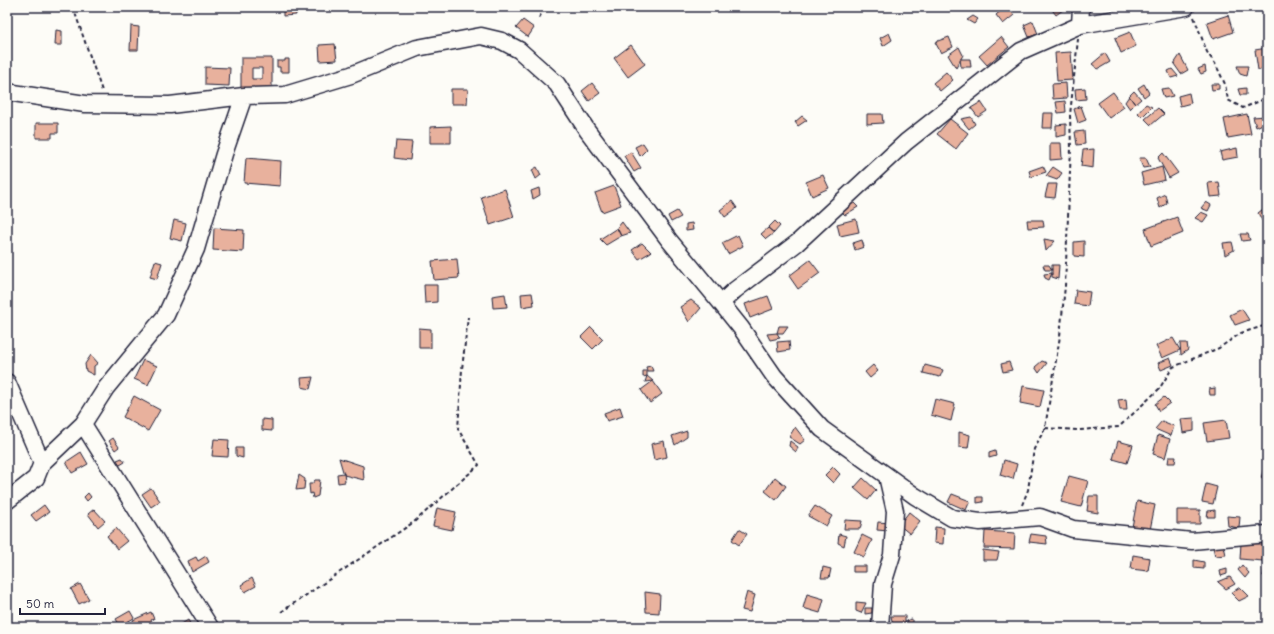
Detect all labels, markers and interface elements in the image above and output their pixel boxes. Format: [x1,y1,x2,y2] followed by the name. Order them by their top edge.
[20,590,105,616] scale bar
[26,596,55,611] text: 50 m

